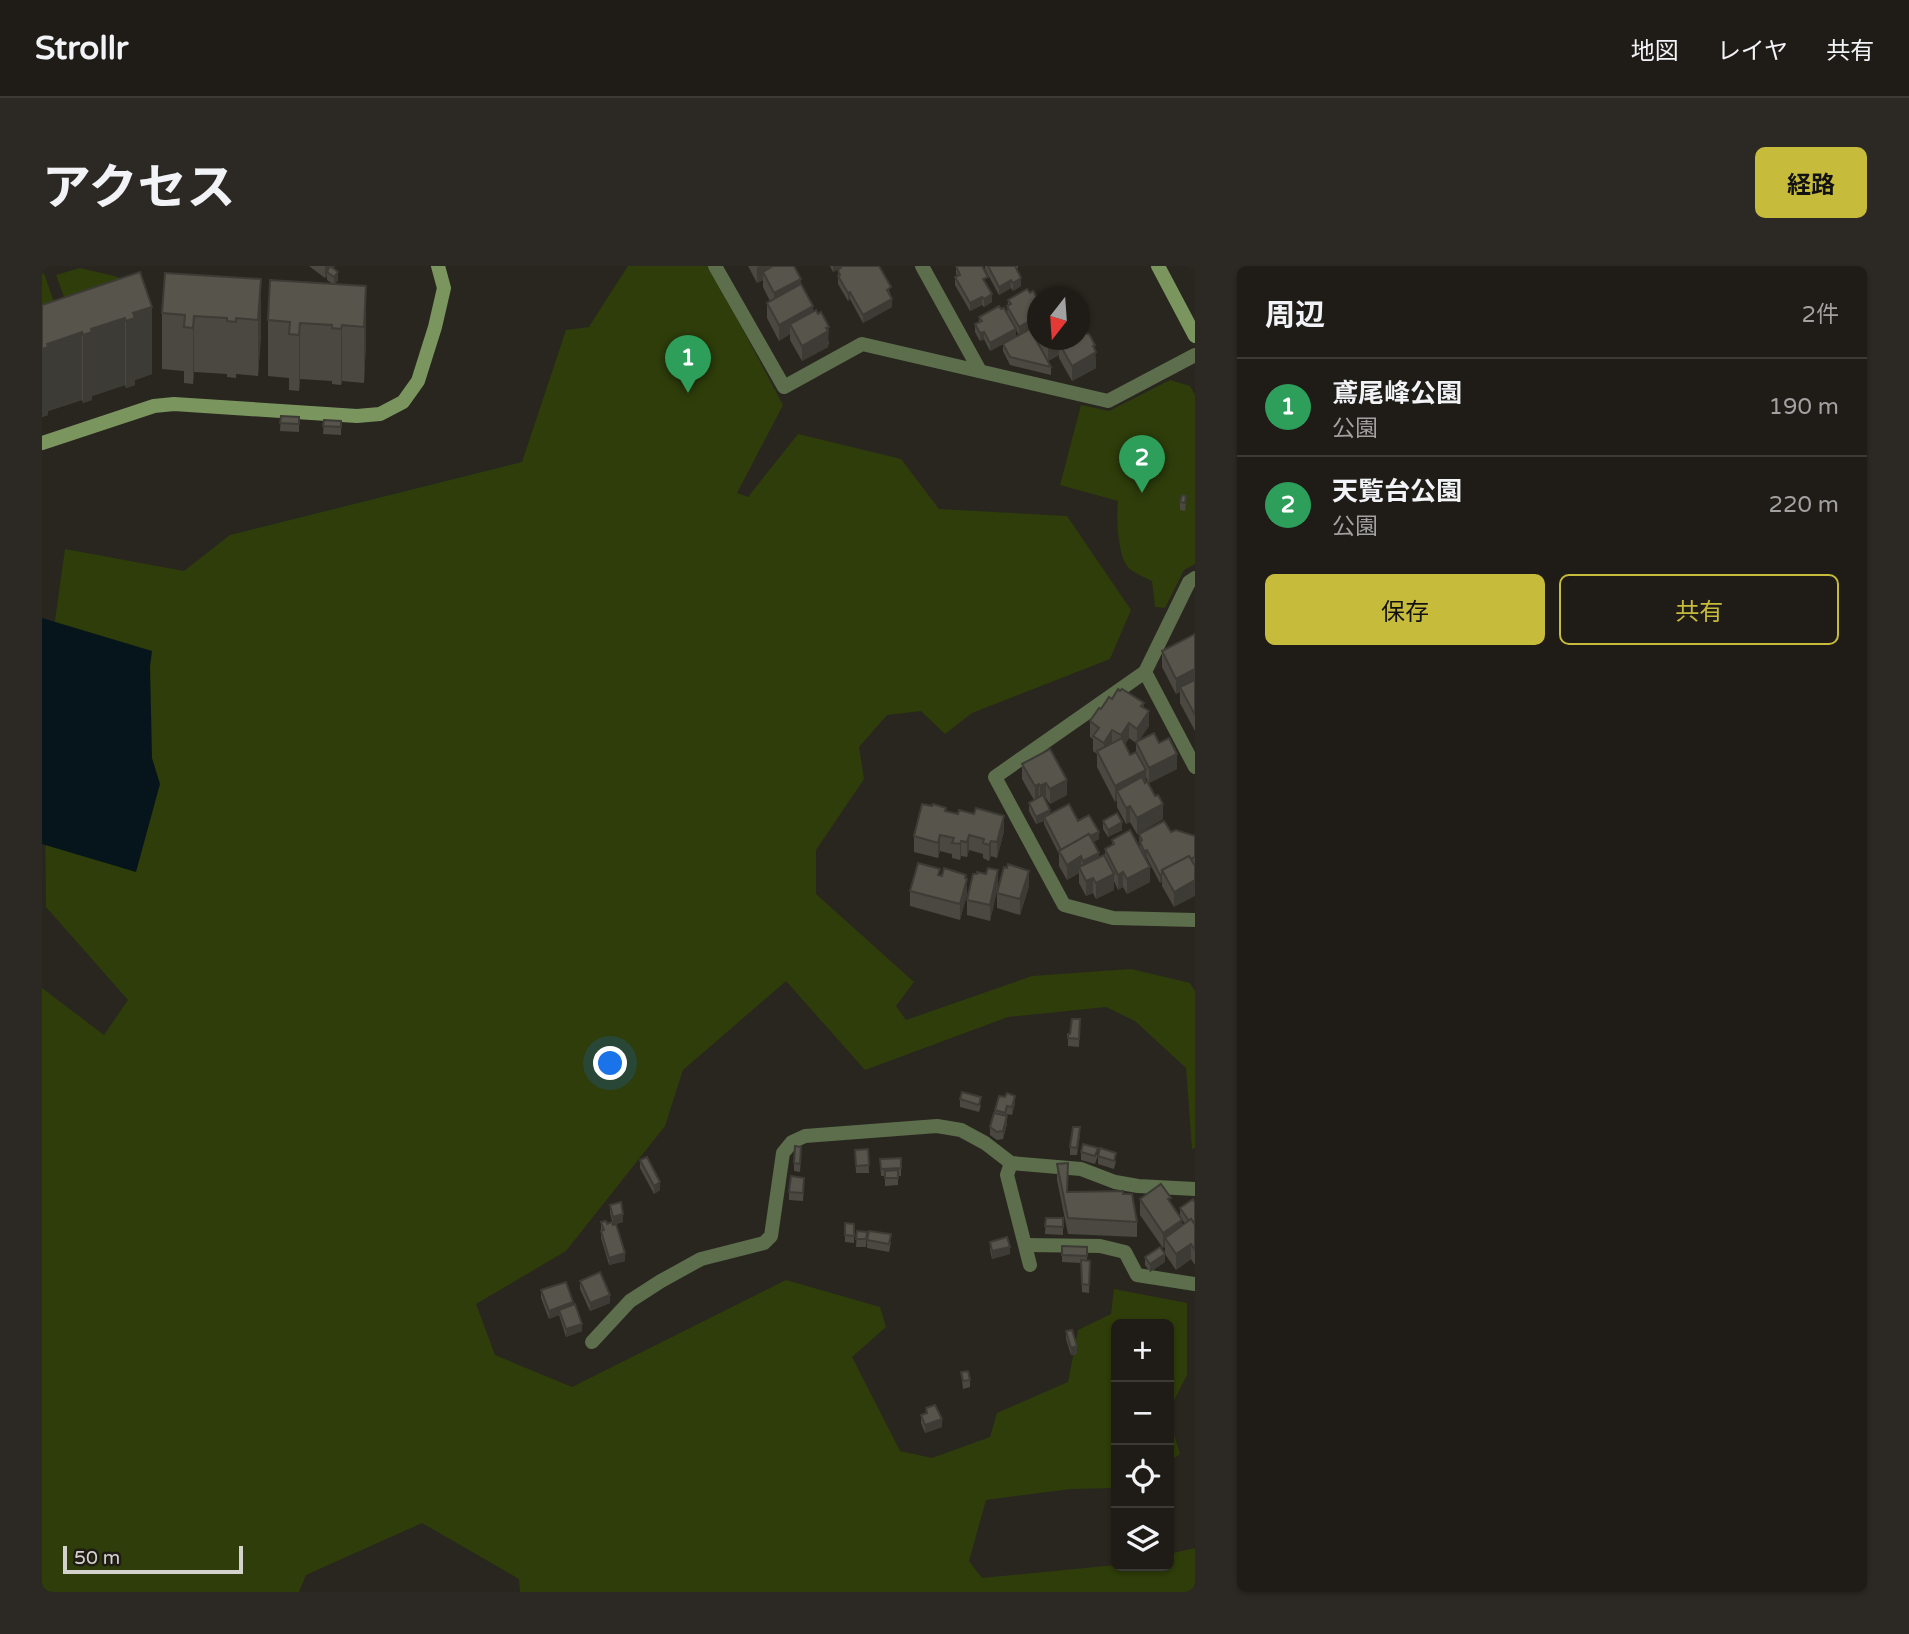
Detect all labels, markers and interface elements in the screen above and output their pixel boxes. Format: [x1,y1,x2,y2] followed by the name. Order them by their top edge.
[35,29,129,68] text: Strollr
[1631,37,1679,66] text: 地図
[1717,37,1788,66] text: レイヤ
[1826,37,1874,66] text: 共有
[1755,147,1867,218] button: 経路
[42,159,236,218] text: アクセス
[1027,287,1090,350] north arrow
[1265,297,1325,334] text: 周辺
[1802,301,1839,329] text: 2件
[665,335,711,393] pin: 1
[1332,378,1462,409] text: 鳶尾峰公園
[1281,393,1295,421] text: 1
[1769,393,1839,421] text: 190 m
[1332,415,1378,443] text: 公園
[1119,435,1165,493] pin: 2
[1332,476,1462,507] text: 天覧台公園
[1281,491,1295,519] text: 2
[1769,491,1839,519] text: 220 m
[1332,513,1378,541] text: 公園
[1265,574,1545,645] button: 保存
[1559,574,1839,645] button: 共有
[593,1046,627,1080] your location
[1111,1319,1174,1571] map controls
[1111,1319,1174,1382] button: +
[1111,1382,1174,1445] button: −
[1111,1445,1174,1508] button: locate
[1111,1508,1174,1571] button: layers
[63,1543,243,1575] scale bar
[74,1547,120,1569] text: 50 m

